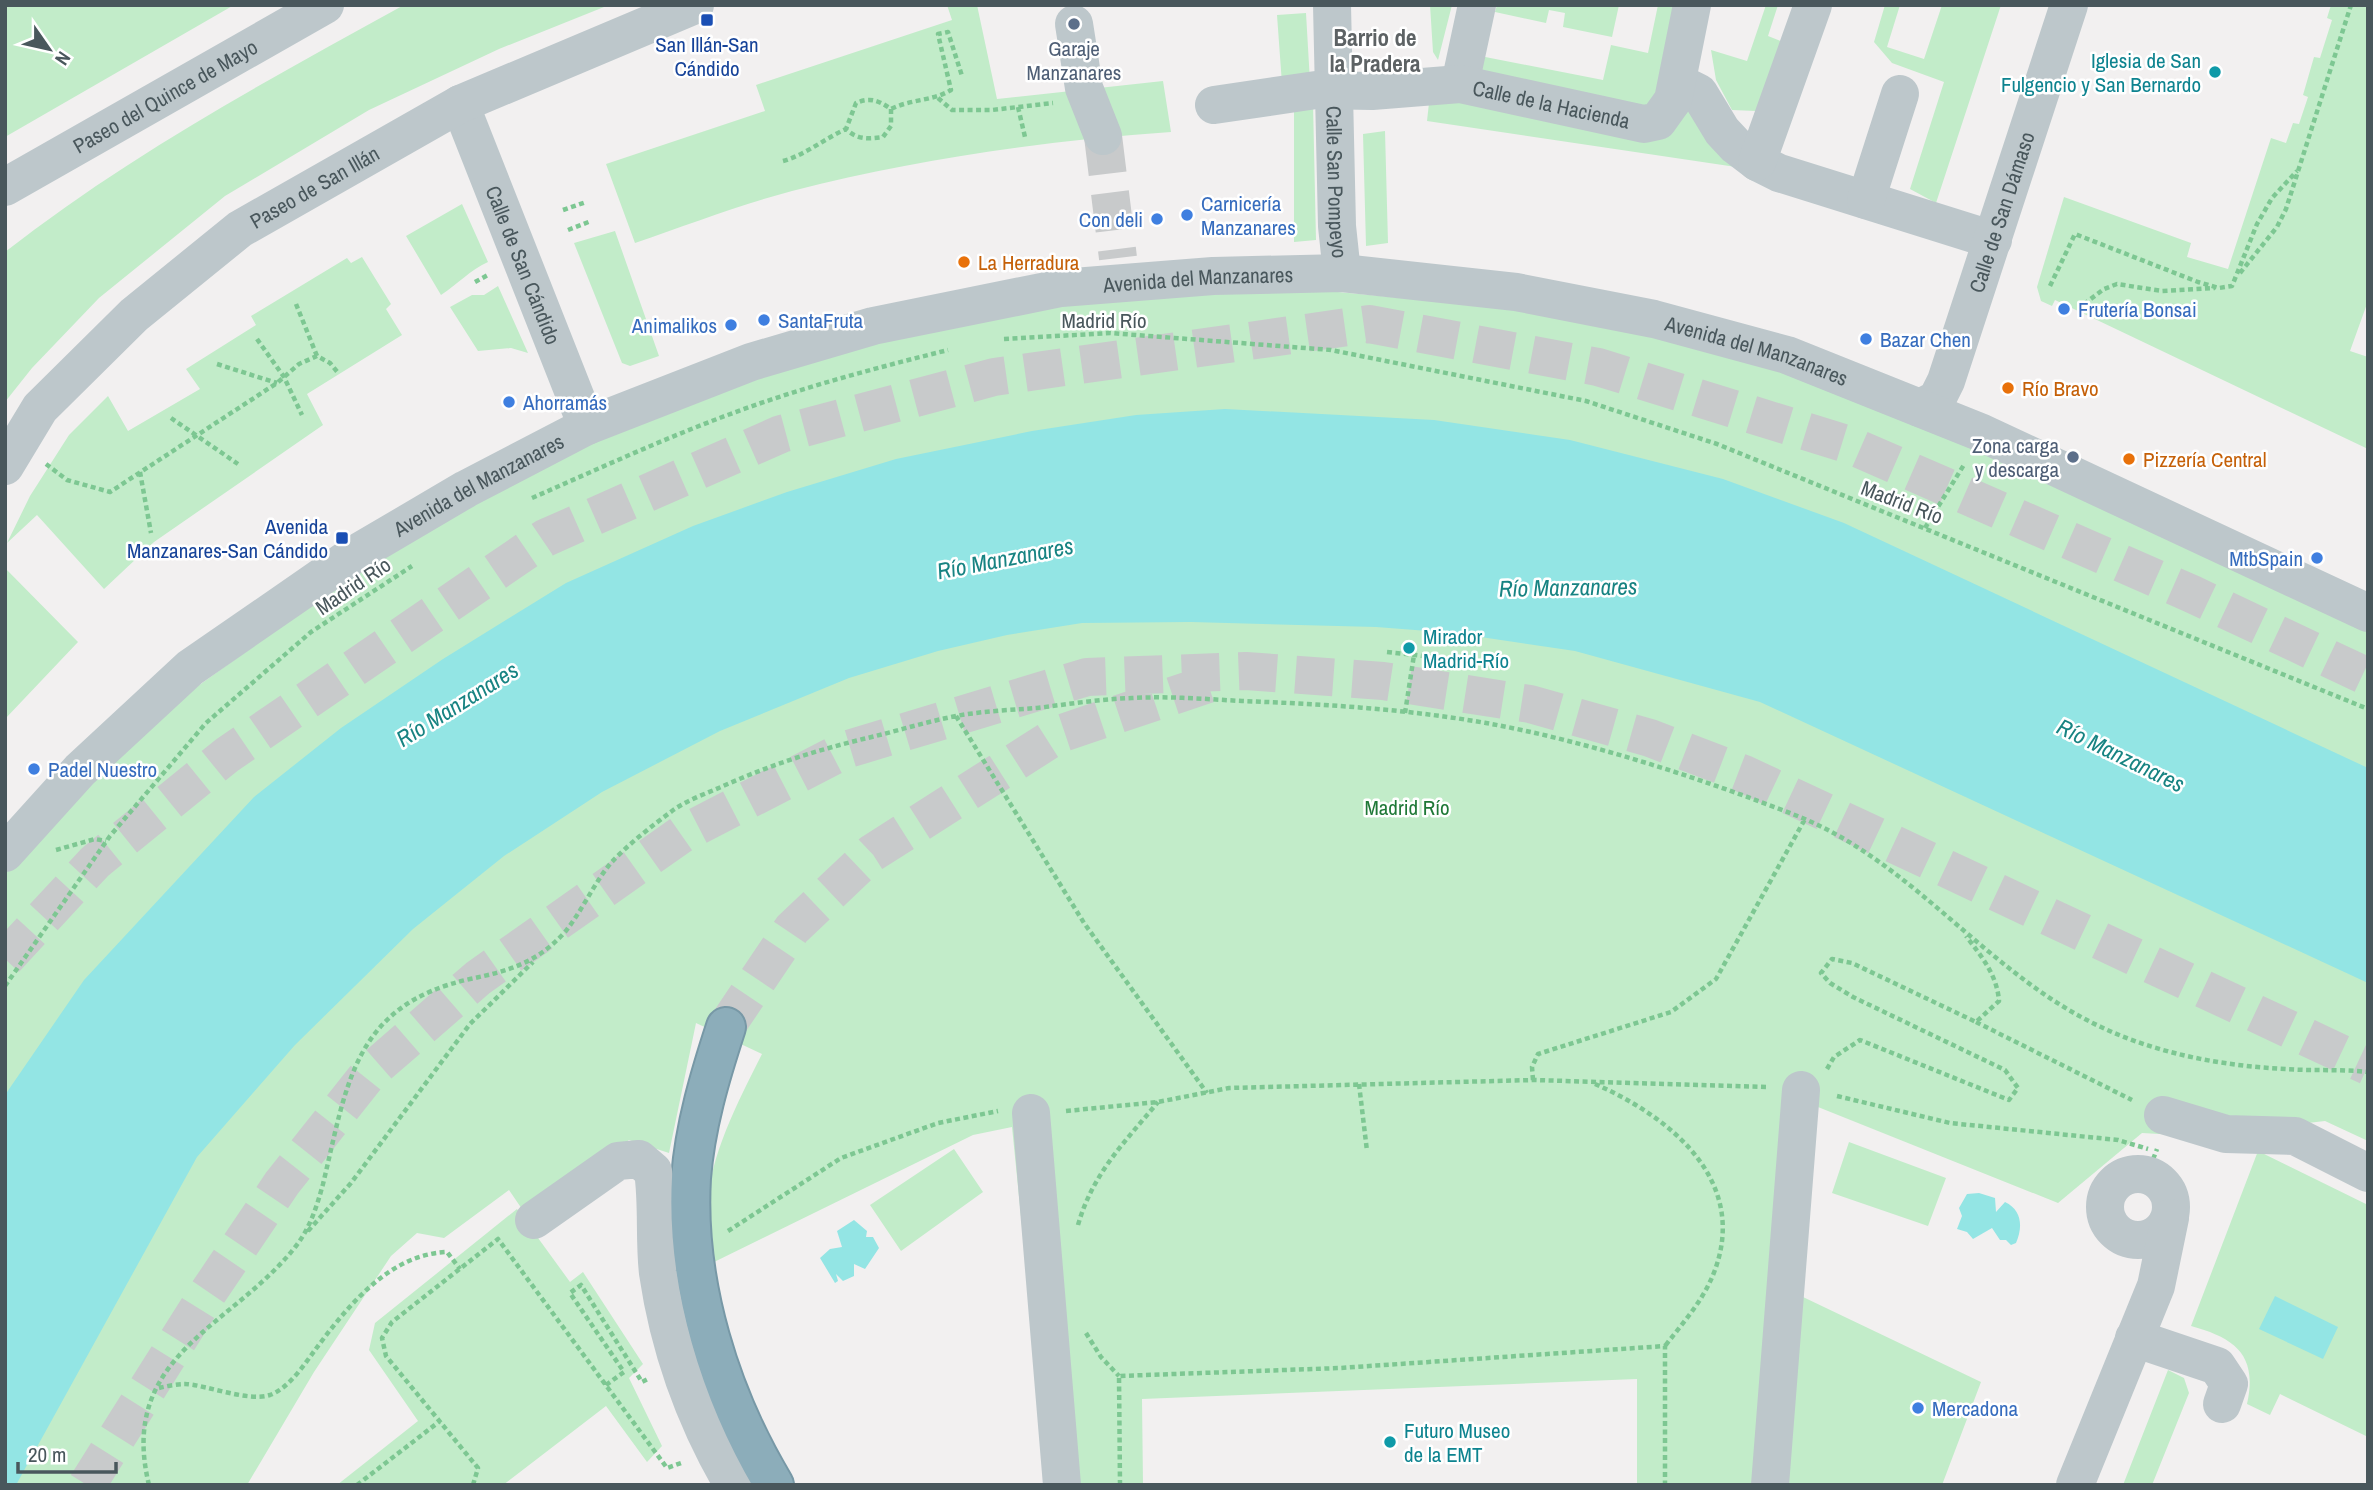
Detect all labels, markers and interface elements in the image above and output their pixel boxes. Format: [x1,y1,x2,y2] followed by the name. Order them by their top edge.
[699,12,715,28] marker: San Illán-San Cándido
[14,14,84,84] north arrow
[1066,16,1082,32] marker: Garaje Manzanares
[1329,22,1421,79] district label: Barrio de la Pradera
[655,30,759,83] place label: San Illán-San Cándido
[67,32,262,160] street label: Paseo del Quince de Mayo
[1027,34,1121,87] place label: Garaje Manzanares
[2001,46,2201,99] place label: Iglesia de San Fulgencio y San Bernardo
[49,47,77,70] text: N
[2207,64,2223,80] marker: Iglesia de San Fulgencio y San Bernardo
[1470,73,1633,135] street label: Calle de la Hacienda
[1320,106,1355,259] street label: Calle San Pompeyo
[1961,128,2041,296] street label: Calle de San Dámaso
[244,138,384,235] street label: Paseo de San Illán
[479,181,568,349] street label: Calle de San Cándido
[1201,189,1296,242] place label: Carnicería Manzanares
[1079,205,1143,234] place label: Con deli
[1179,207,1195,223] marker: Carnicería Manzanares
[1149,211,1165,227] marker: Con deli
[978,248,1080,277] place label: La Herradura
[956,254,972,270] marker: La Herradura
[1101,260,1293,299] street label: Avenida del Manzanares
[2078,295,2197,324] place label: Frutería Bonsai
[2056,301,2072,317] marker: Frutería Bonsai
[778,306,864,335] place label: SantaFruta
[1061,306,1147,335] street label: Madrid Río
[1661,308,1852,392] street label: Avenida del Manzanares
[631,311,717,340] place label: Animalikos
[756,312,772,328] marker: SantaFruta
[723,317,739,333] marker: Animalikos
[1880,325,1971,354] place label: Bazar Chen
[1858,331,1874,347] marker: Bazar Chen
[2022,374,2099,403] place label: Río Bravo
[2000,380,2016,396] marker: Río Bravo
[522,388,607,417] place label: Ahorramás
[501,394,517,410] marker: Ahorramás
[387,426,569,544] street label: Avenida del Manzanares
[1972,431,2059,484] place label: Zona carga y descarga
[2143,445,2266,474] place label: Pizzería Central
[2065,449,2081,465] marker: Zona carga y descarga
[2121,451,2137,467] marker: Pizzería Central
[1857,473,1947,531] street label: Madrid Río
[127,512,328,565] place label: Avenida Manzanares-San Cándido
[334,530,350,546] marker: Avenida Manzanares-San Cándido
[934,530,1076,586] water label: Río Manzanares
[2229,544,2303,573] place label: MtbSpain
[310,550,396,622] street label: Madrid Río
[2309,550,2325,566] marker: MtbSpain
[1499,570,1637,604] water label: Río Manzanares
[1423,622,1509,675] place label: Mirador Madrid-Río
[1401,640,1417,656] marker: Mirador Madrid-Río
[390,654,524,754] water label: Río Manzanares
[2052,711,2190,799] water label: Río Manzanares
[48,755,157,784] place label: Padel Nuestro
[26,761,42,777] marker: Padel Nuestro
[1364,793,1450,822] park label: Madrid Río
[1932,1394,2019,1423] place label: Mercadona
[1910,1400,1926,1416] marker: Mercadona
[1404,1416,1510,1469] place label: Futuro Museo de la EMT
[18,1430,116,1474] scale bar
[1382,1434,1398,1450] marker: Futuro Museo de la EMT
[28,1440,66,1469] text: 20 m

